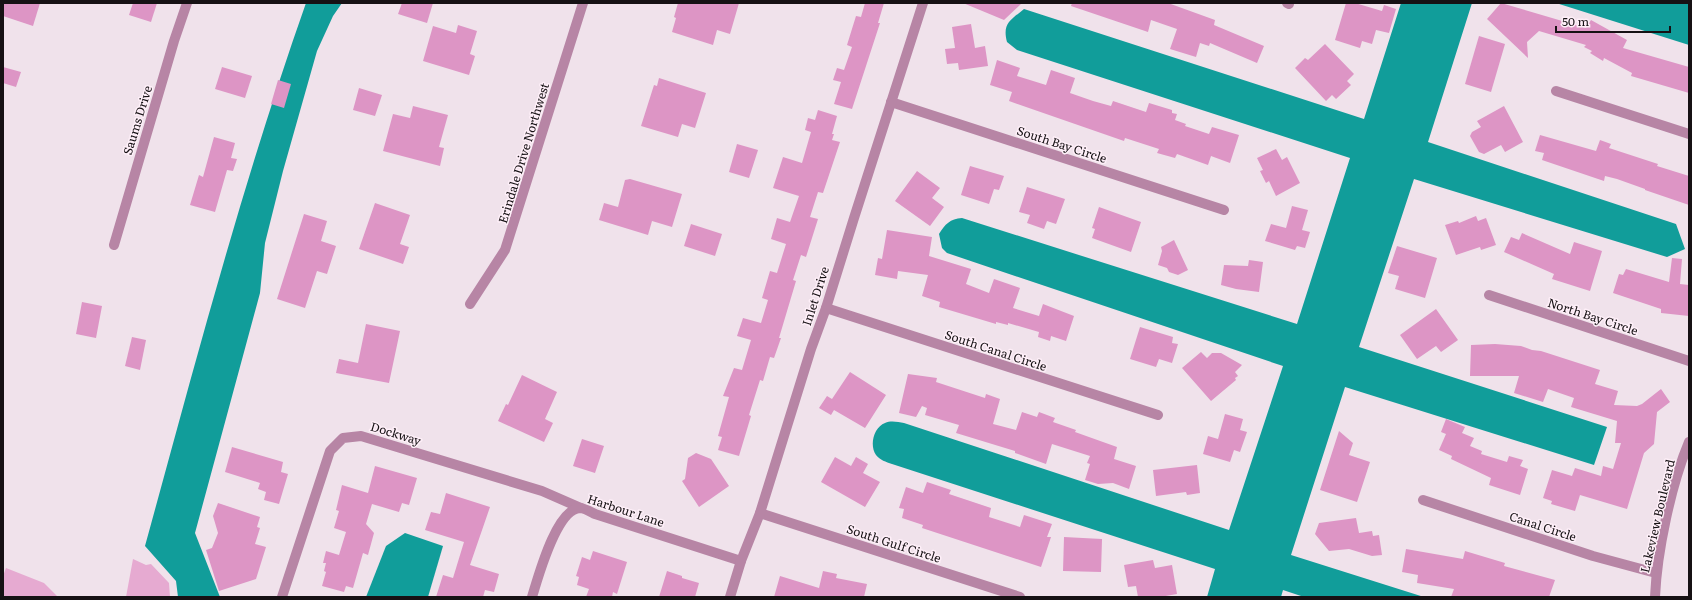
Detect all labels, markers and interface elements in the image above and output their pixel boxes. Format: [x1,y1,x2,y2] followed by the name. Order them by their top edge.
[1556,8,1670,34] scale bar
[1562,12,1589,30] text: 50 m
[493,80,553,226] street label: Erindale Drive Northwest
[118,83,156,157] street label: Saums Drive
[1015,121,1109,167] street label: South Bay Circle
[797,264,833,328] street label: Inlet Drive
[1545,293,1641,339] street label: North Bay Circle
[943,325,1049,375] street label: South Canal Circle
[368,417,424,449] street label: Dockway
[1635,457,1679,574] street label: Lakeview Boulevard
[585,489,667,531] street label: Harbour Lane
[1507,507,1579,545] street label: Canal Circle
[844,519,944,567] street label: South Gulf Circle

